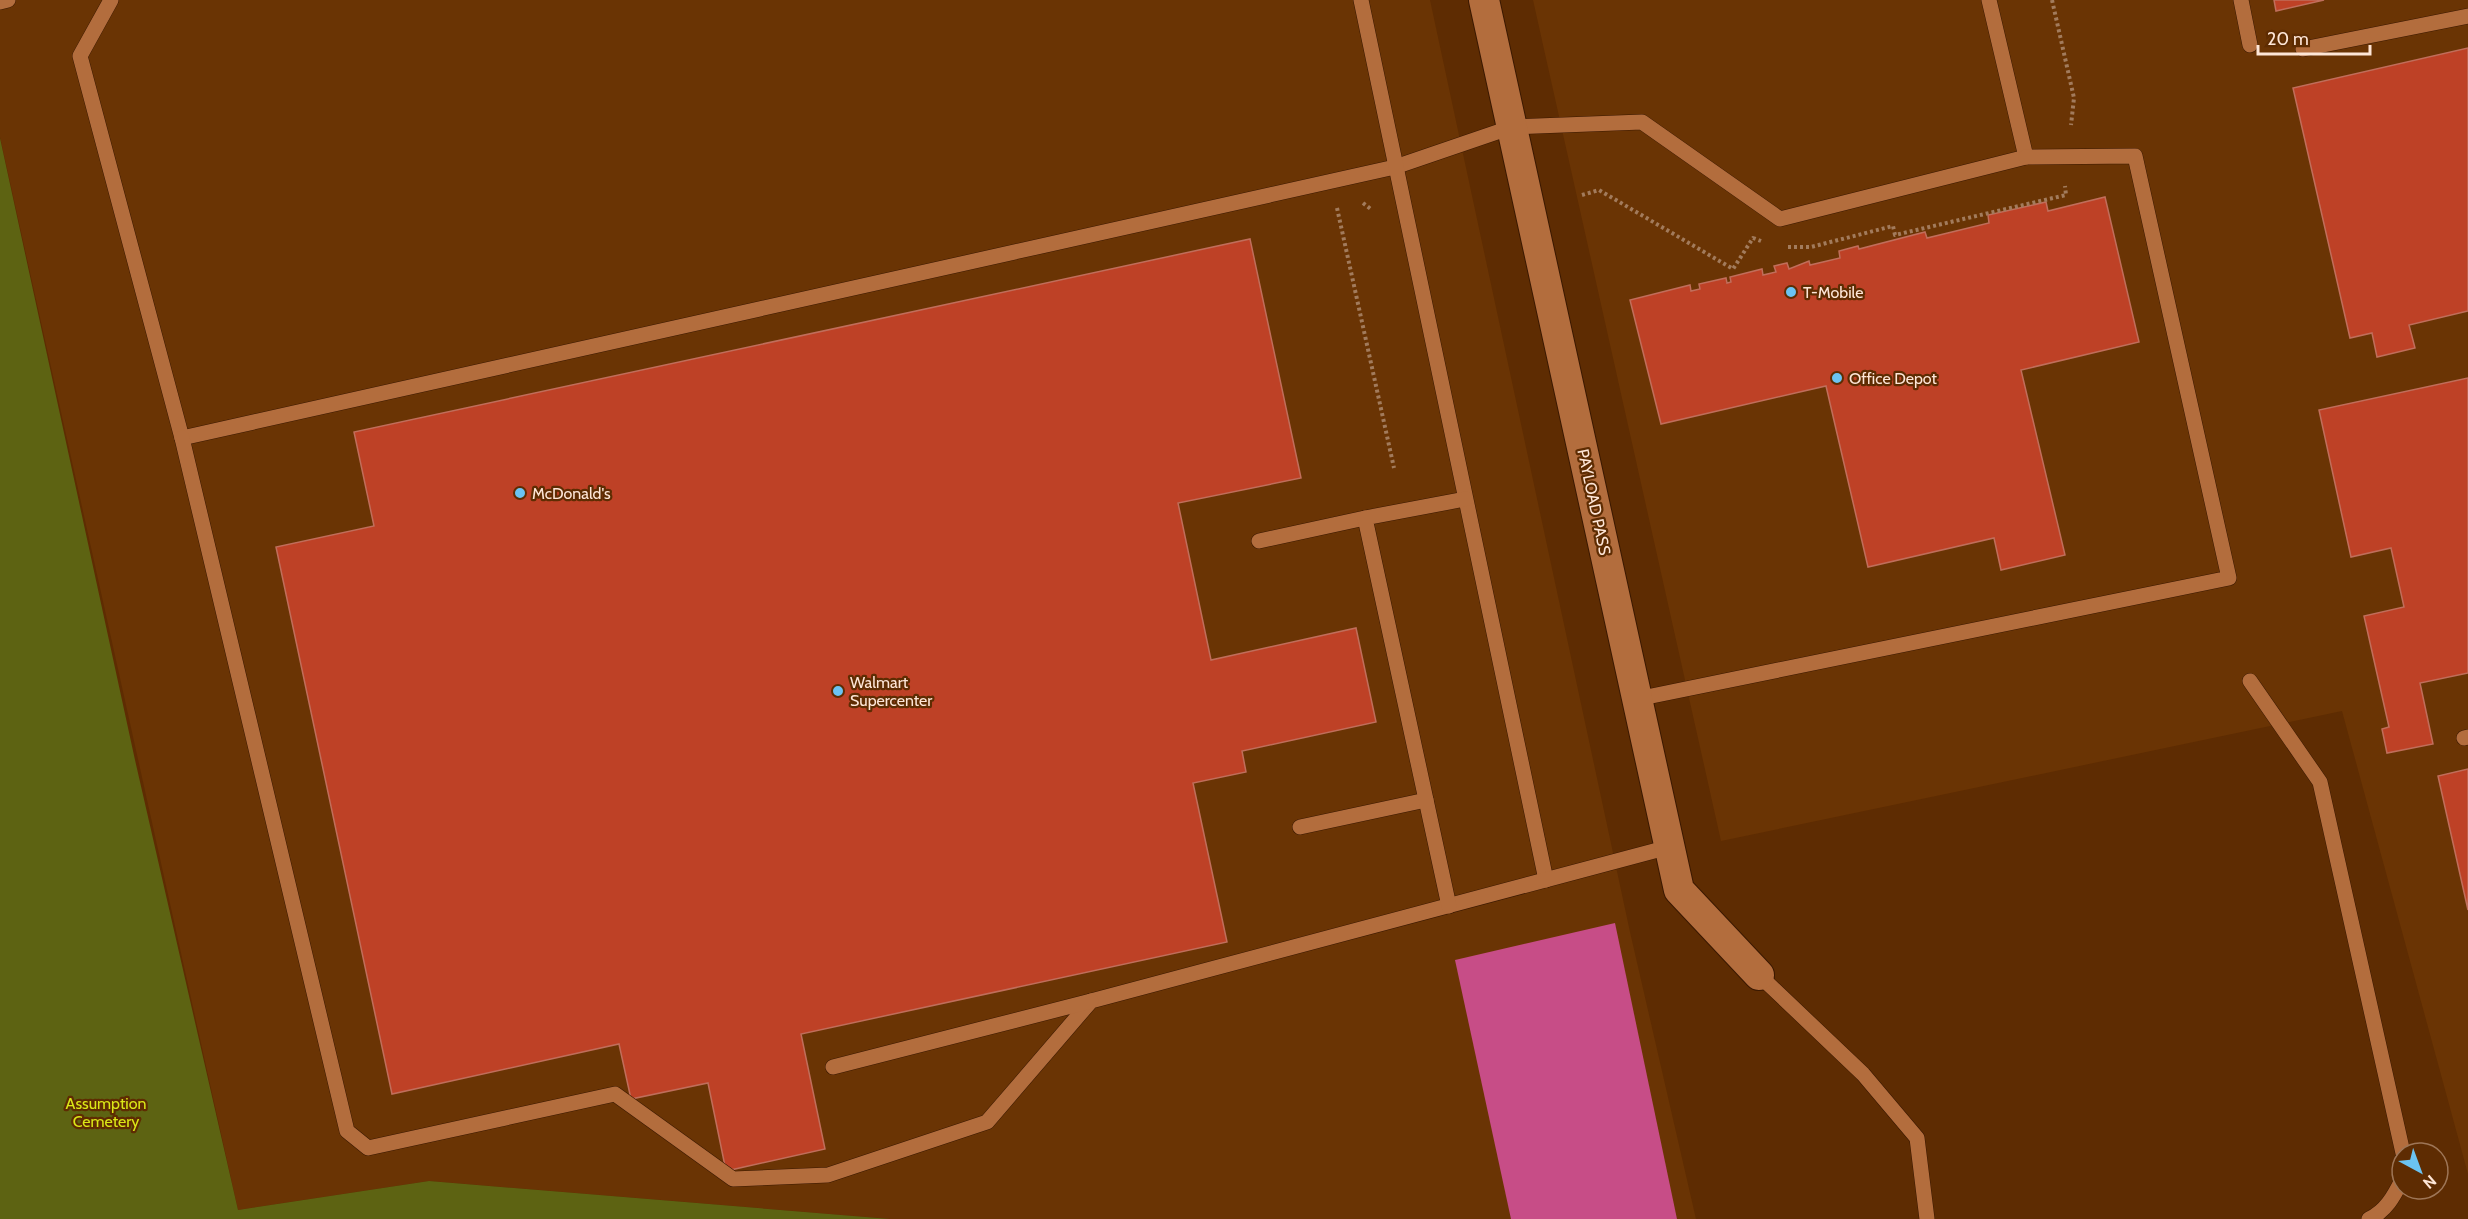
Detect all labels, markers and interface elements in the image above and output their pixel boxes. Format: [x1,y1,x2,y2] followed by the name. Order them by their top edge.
[2258,18,2370,56] scale bar
[2267,28,2309,50] text: 20 m
[1803,283,1863,302] place label: T-Mobile
[1784,285,1798,299] marker: T-Mobile
[1849,369,1937,388] place label: Office Depot
[1830,371,1844,385] marker: Office Depot
[1573,447,1615,557] street label: PAYLOAD PASS
[532,484,611,503] place label: McDonald's
[513,486,527,500] marker: McDonald's
[850,673,933,710] place label: Walmart Supercenter
[831,684,845,698] marker: Walmart Supercenter
[66,1094,146,1131] park label: Assumption Cemetery
[2390,1141,2450,1201] north arrow
[2419,1171,2440,1193] text: N

